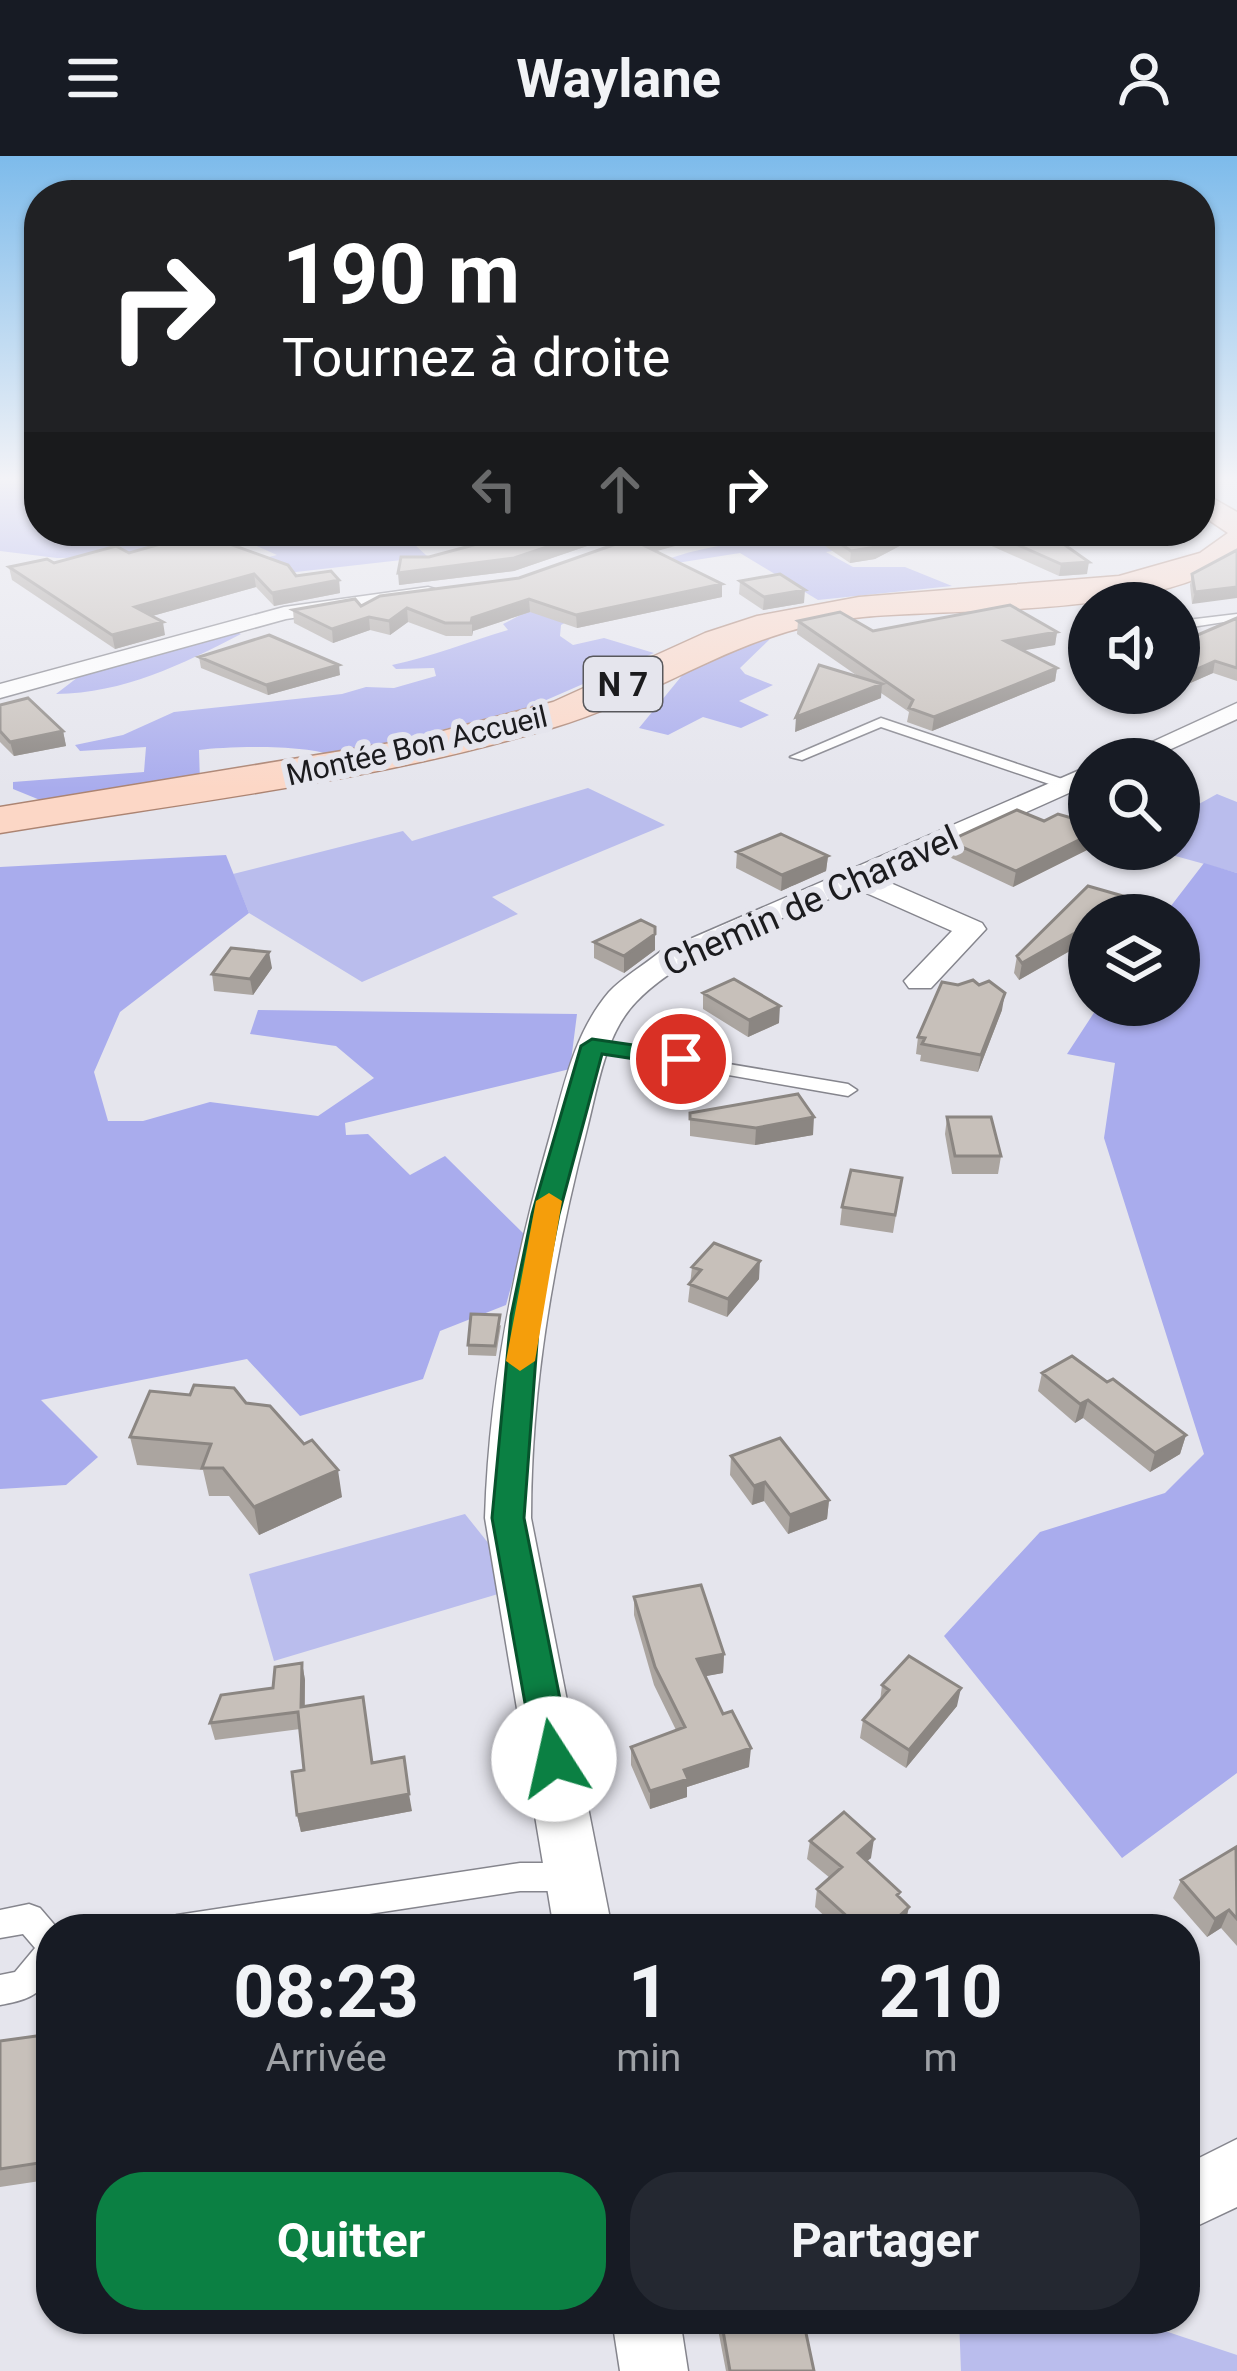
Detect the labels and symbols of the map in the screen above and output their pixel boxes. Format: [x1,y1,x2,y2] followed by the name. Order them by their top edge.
[584,657,662,711] road number: N 7
[283,698,551,793] street label: Montée Bon Accueil
[656,817,964,985] street label: Chemin de Charavel
[630,1008,732,1110] pin
[491,1696,617,1822] position arrow

